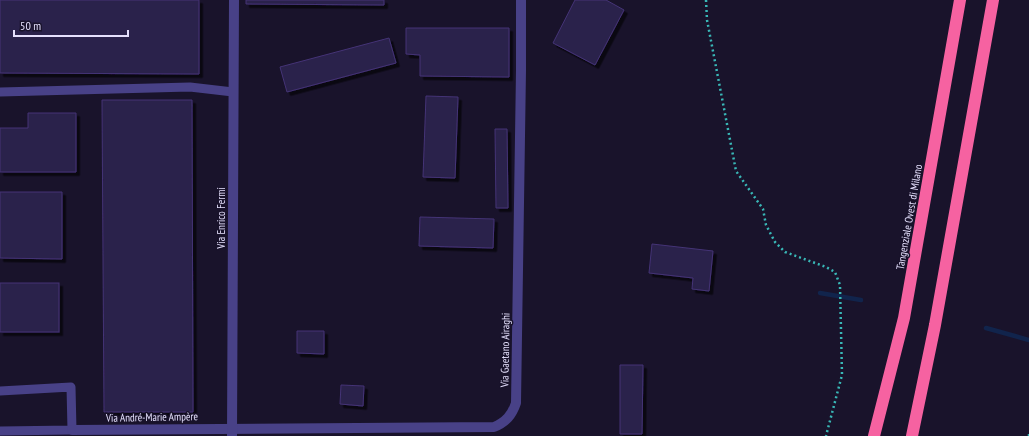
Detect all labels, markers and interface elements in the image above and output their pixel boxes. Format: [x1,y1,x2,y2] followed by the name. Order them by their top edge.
[14,12,128,38] scale bar
[20,18,41,33] text: 50 m
[893,163,925,271] street label: Tangenziale Ovest di Milano
[214,187,228,250] street label: Via Enrico Fermi
[497,313,513,388] street label: Via Gaetano Airaghi
[105,409,199,425] street label: Via André-Marie Ampère

